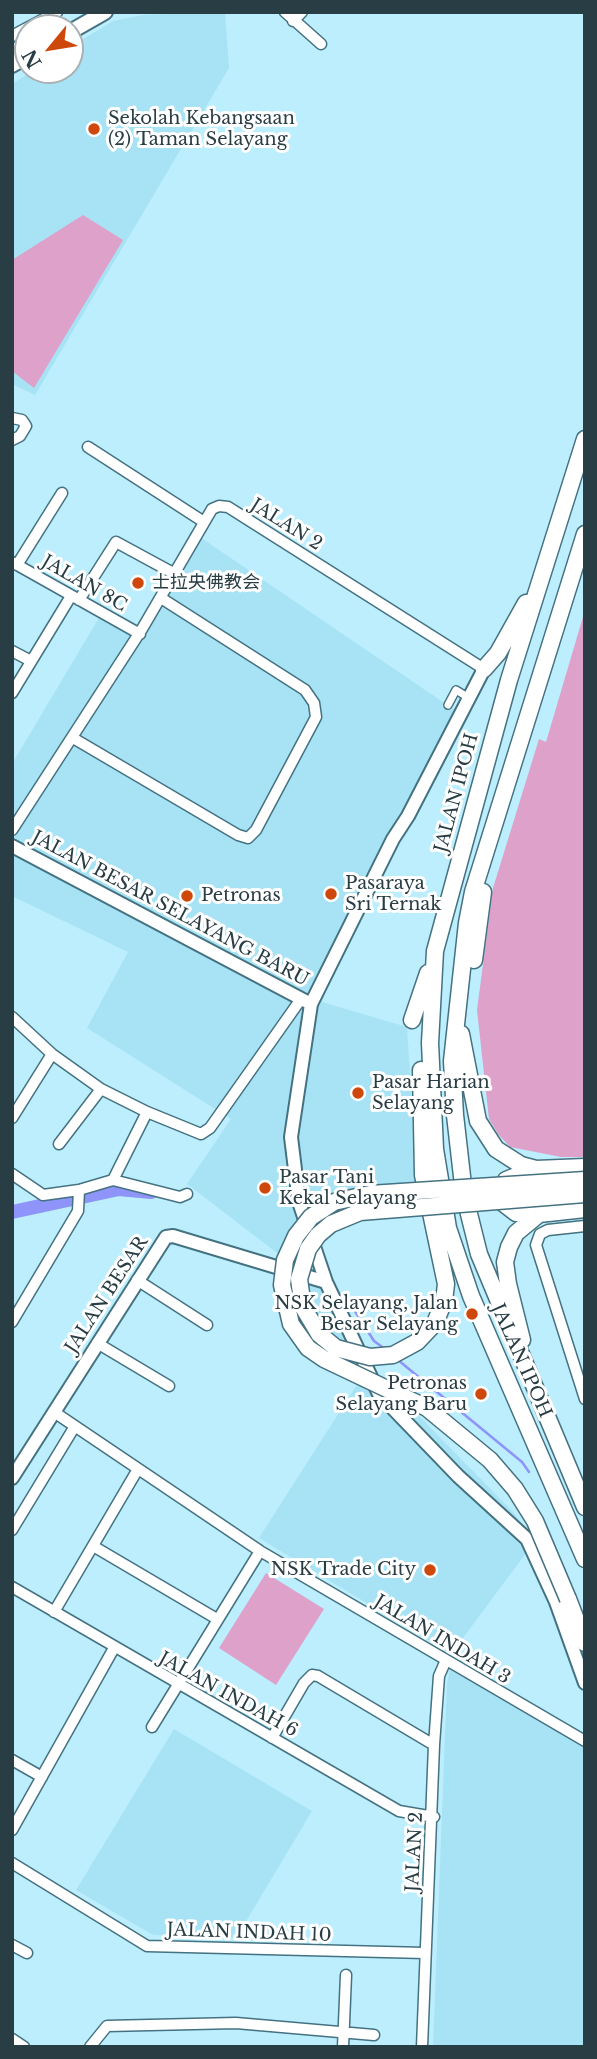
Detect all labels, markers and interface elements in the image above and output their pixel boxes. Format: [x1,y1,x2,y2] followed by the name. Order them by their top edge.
[14,14,84,84] north arrow
[18,45,47,72] text: N
[108,108,295,150] place label: Sekolah Kebangsaan (2) Taman Selayang
[86,121,102,137] marker: Sekolah Kebangsaan (2) Taman Selayang
[246,495,326,555] street label: JALAN 2
[38,551,130,617] street label: JALAN 8C
[152,572,260,594] place label: 士拉央佛教会
[130,575,146,591] marker: 士拉央佛教会
[431,731,483,855] street label: JALAN IPOH
[28,827,312,991] street label: JALAN BESAR SELAYANG BARU
[345,873,441,916] place label: Pasaraya Sri Ternak
[201,885,281,907] place label: Petronas
[323,886,339,902] marker: Pasaraya Sri Ternak
[179,888,195,904] marker: Petronas
[372,1072,490,1114] place label: Pasar Harian Selayang
[350,1085,366,1101] marker: Pasar Harian Selayang
[279,1167,417,1210] place label: Pasar Tani Kekal Selayang
[257,1180,273,1196] marker: Pasar Tani Kekal Selayang
[61,1232,153,1358] street label: JALAN BESAR
[274,1293,458,1336] place label: NSK Selayang, Jalan Besar Selayang
[486,1301,556,1421] street label: JALAN IPOH
[464,1306,480,1322] marker: NSK Selayang, Jalan Besar Selayang
[336,1373,467,1416] place label: Petronas Selayang Baru
[473,1386,489,1402] marker: Petronas Selayang Baru
[271,1559,416,1581] place label: NSK Trade City
[422,1562,438,1578] marker: NSK Trade City
[370,1591,514,1689] street label: JALAN INDAH 3
[155,1648,301,1742] street label: JALAN INDAH 6
[402,1811,428,1893] street label: JALAN 2
[166,1919,332,1947] street label: JALAN INDAH 10

